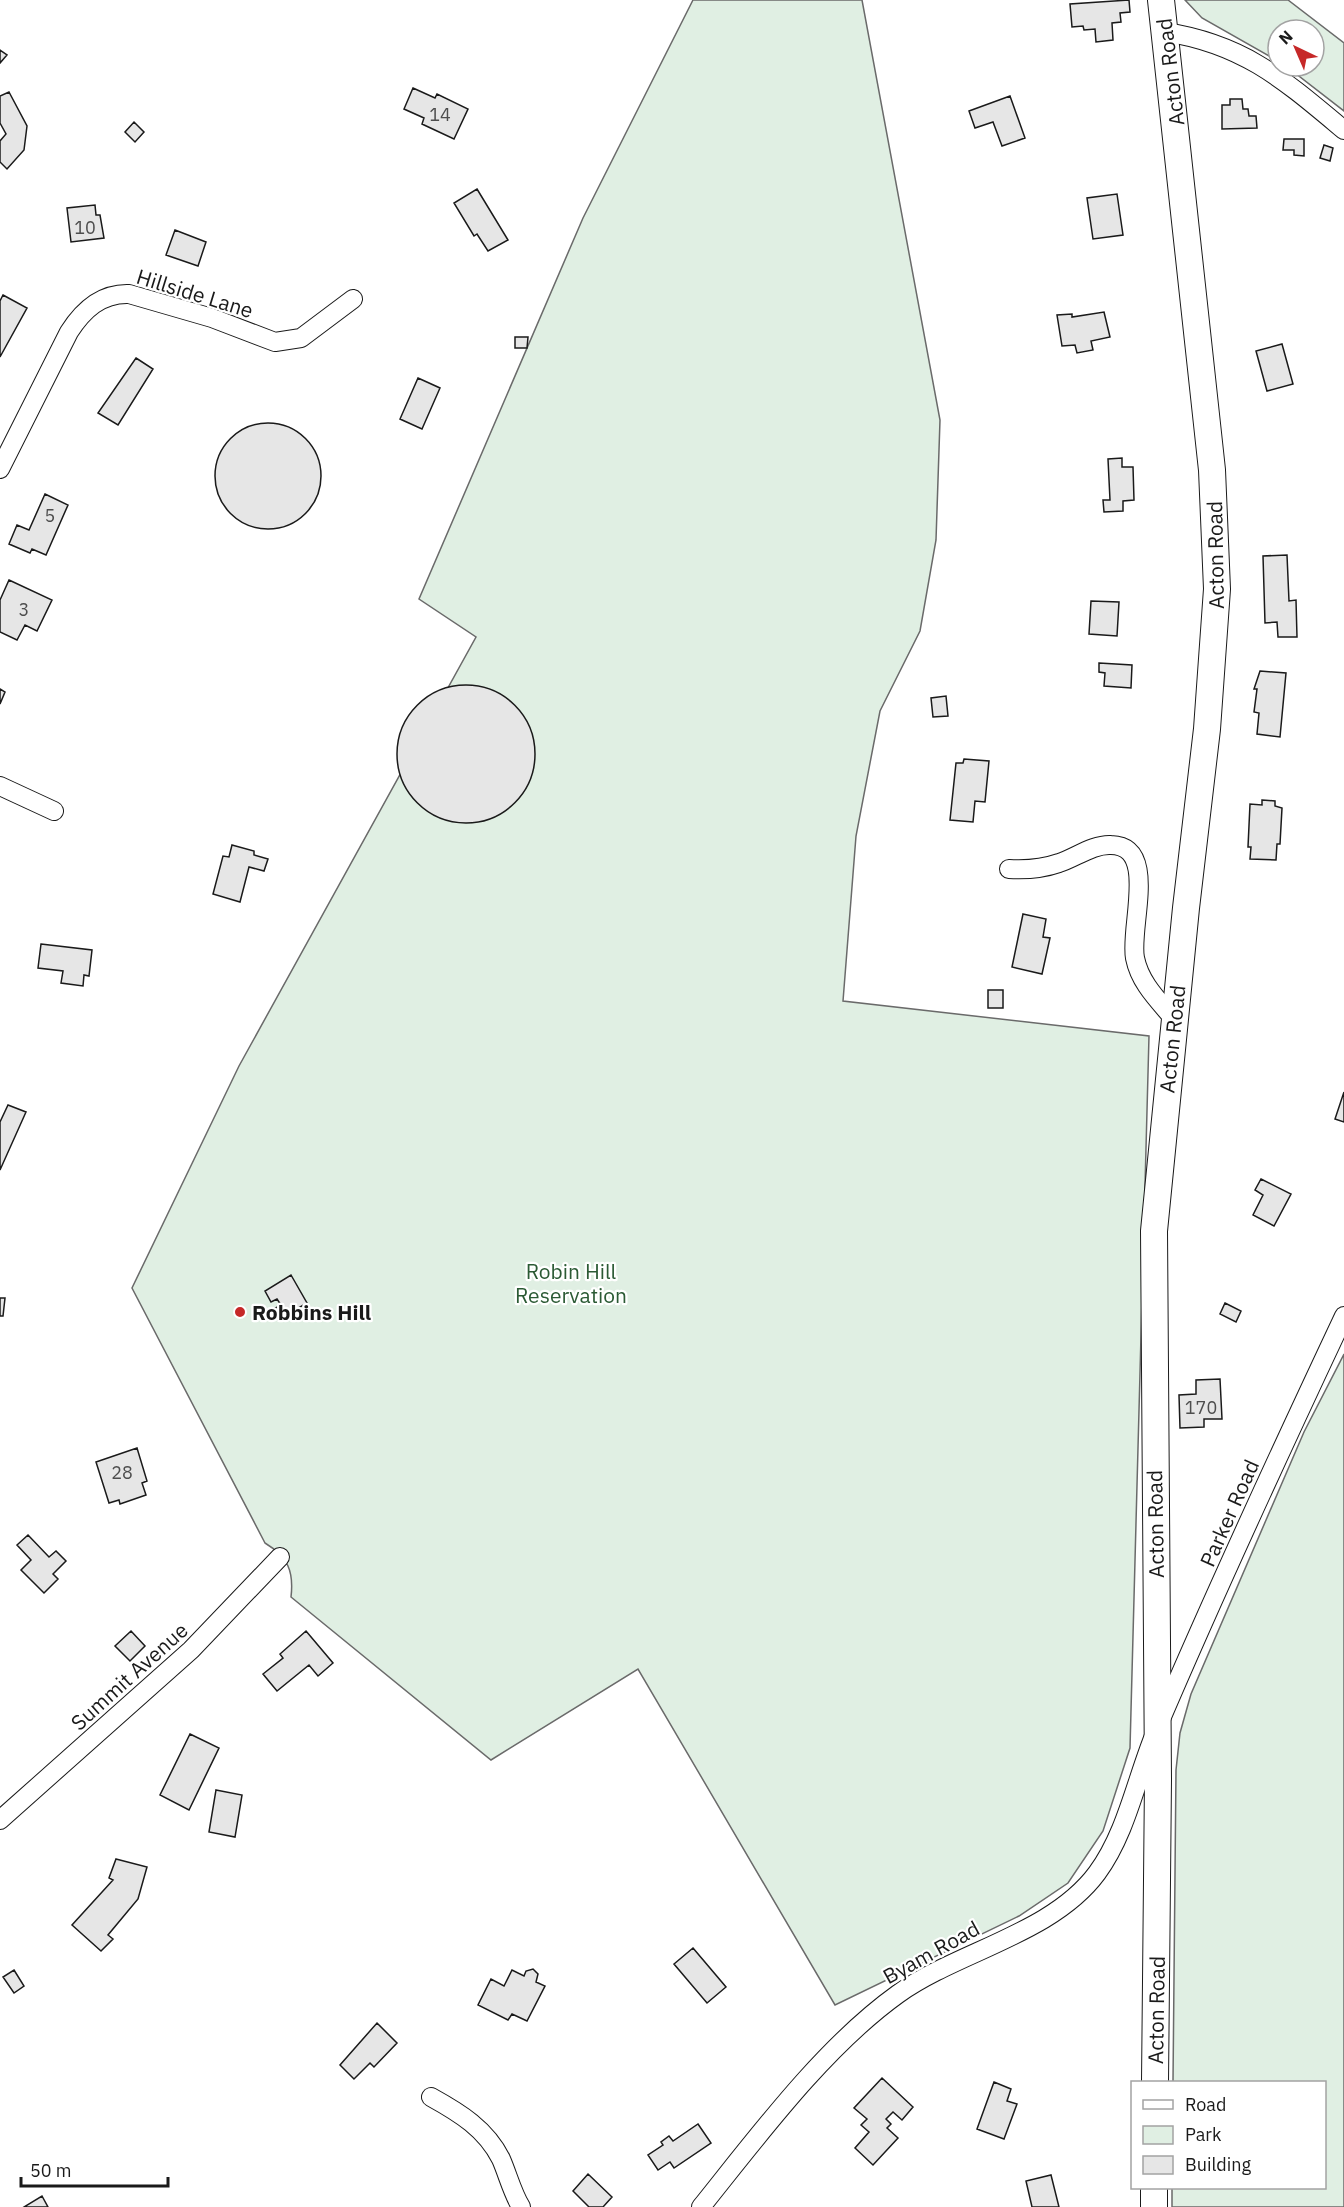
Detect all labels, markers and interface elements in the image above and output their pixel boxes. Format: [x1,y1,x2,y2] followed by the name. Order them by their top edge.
[1150,17,1190,127] street label: Acton Road
[1266,18,1326,78] north arrow
[1274,26,1297,48] text: N
[429,103,451,126] house number: 14
[74,216,96,239] house number: 10
[133,262,257,324] street label: Hillside Lane
[1200,501,1230,609] street label: Acton Road
[45,504,55,527] house number: 5
[19,598,29,621] house number: 3
[1152,984,1192,1094] street label: Acton Road
[515,1257,627,1309] park label: Robin Hill Reservation
[252,1298,371,1326] place label: Robbins Hill
[233,1305,247,1319] marker: Robbins Hill
[1185,1396,1217,1419] house number: 170
[1193,1455,1265,1571] street label: Parker Road
[111,1461,133,1484] house number: 28
[1140,1470,1170,1578] street label: Acton Road
[64,1616,194,1736] street label: Summit Avenue
[878,1914,984,1990] street label: Byam Road
[1141,1956,1171,2064] street label: Acton Road
[1131,2081,1326,2189] legend
[1185,2093,1226,2116] text: Road
[1185,2123,1222,2146] text: Park
[21,2150,168,2188] scale bar
[1185,2153,1252,2176] text: Building
[30,2159,72,2182] text: 50 m

